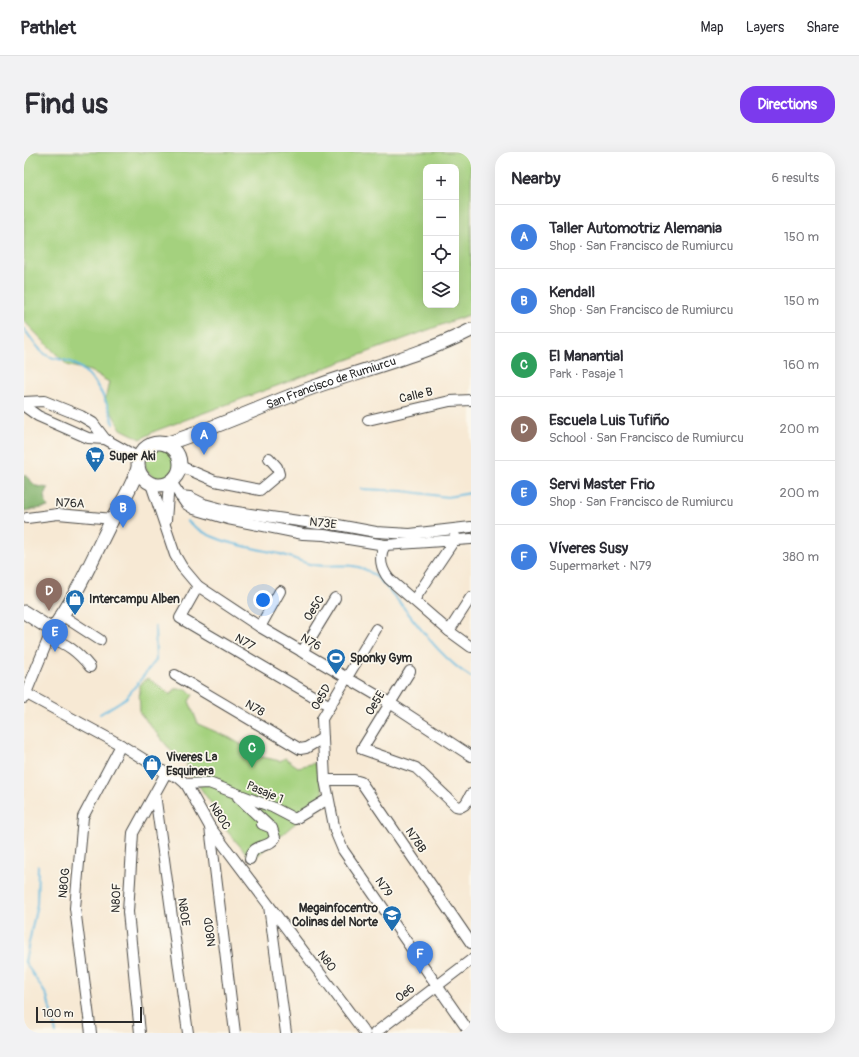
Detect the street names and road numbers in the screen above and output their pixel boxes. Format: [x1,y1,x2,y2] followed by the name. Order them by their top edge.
[264,354,398,413] street label: San Francisco de Rumiurcu
[398,384,435,407] street label: Calle B
[55,495,85,512] street label: N76A
[309,515,337,532] street label: N73E
[301,593,328,624] street label: Oe5C
[232,631,258,654] street label: N77
[298,631,324,654] street label: N76
[308,681,335,713] street label: Oe5D
[362,688,389,718] street label: Oe5E
[242,697,267,720] street label: N78
[244,778,286,807] street label: Pasaje 1
[205,800,234,833] street label: N80C
[402,825,430,856] street label: N78B
[55,867,74,899] street label: N80G
[372,875,396,900] street label: N79
[108,883,125,913] street label: N80F
[174,897,193,927] street label: N80E
[201,916,220,948] street label: N80D
[314,948,339,975] street label: N80
[393,981,418,1006] street label: Oe6

